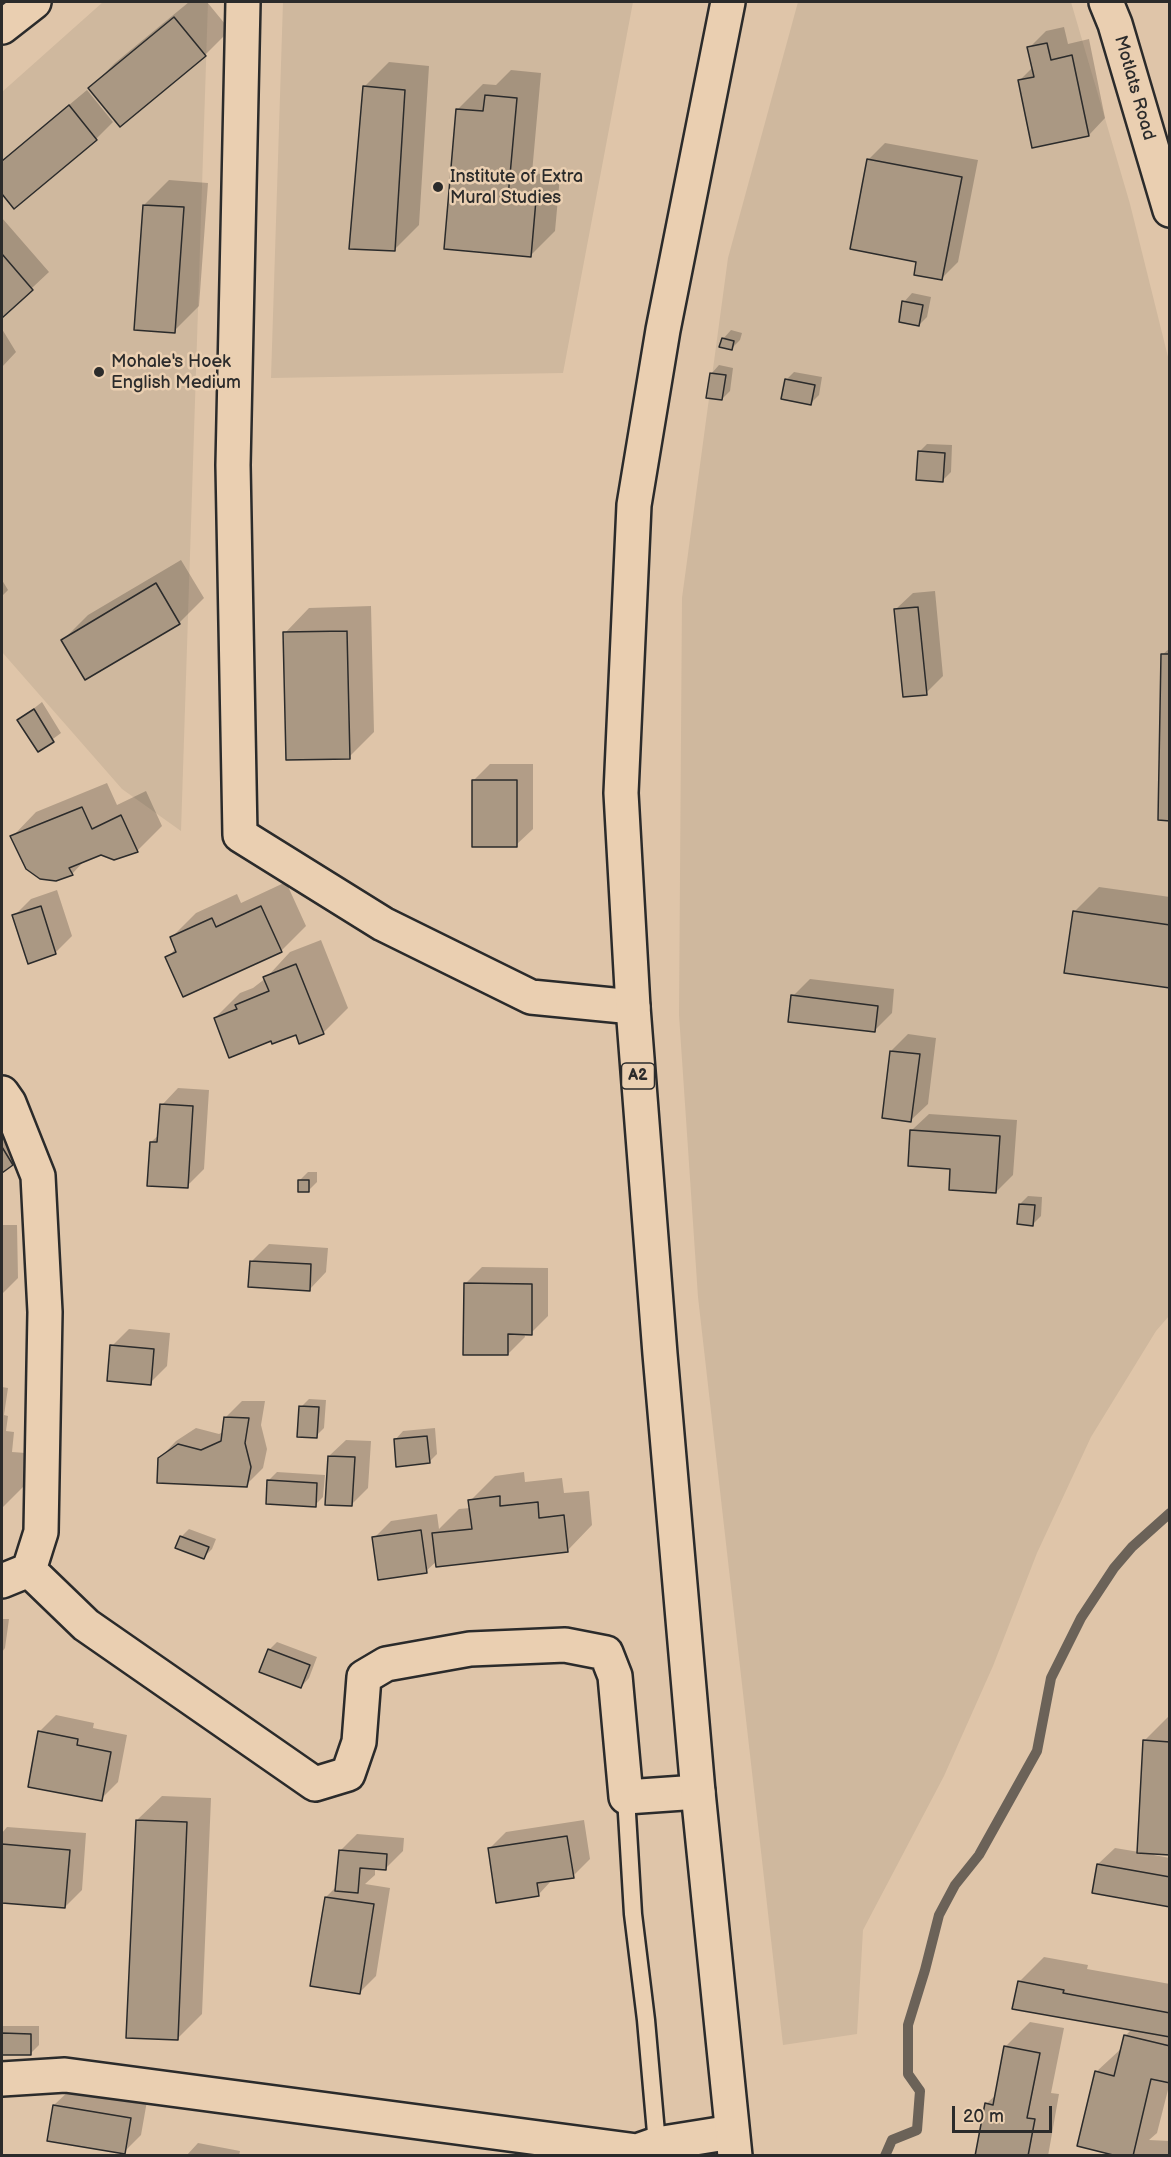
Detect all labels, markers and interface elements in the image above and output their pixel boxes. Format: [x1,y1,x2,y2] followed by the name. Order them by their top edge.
[1109,33,1159,143] street label: Motlats Road
[450,166,583,208] place label: Institute of Extra Mural Studies
[431,180,445,194] marker: Institute of Extra Mural Studies
[111,351,241,394] place label: Mohale's Hoek English Medium
[92,365,106,379] marker: Mohale's Hoek English Medium
[622,1063,654,1089] road number: A2
[955,2094,1056,2132] scale bar
[963,2106,1004,2127] text: 20 m

